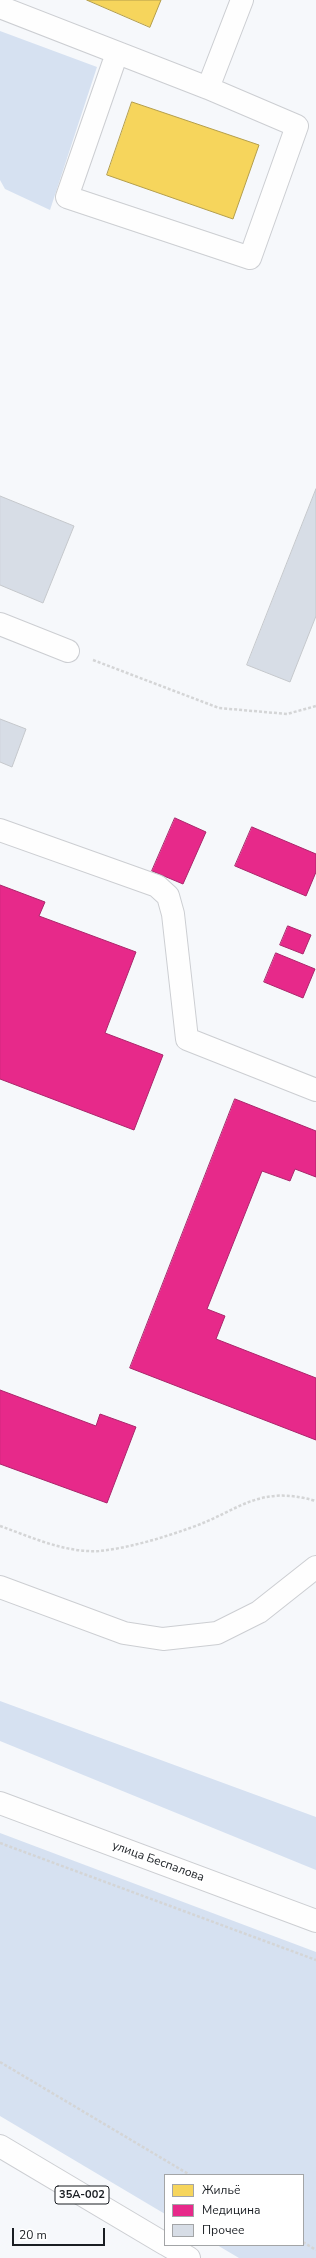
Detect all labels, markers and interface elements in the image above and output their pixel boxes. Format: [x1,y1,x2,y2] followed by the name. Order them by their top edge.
[110,1839,206,1885] street label: улица Беспалова
[164,2174,304,2246] legend
[202,2182,240,2198] text: Жильё
[55,2186,109,2204] road number: 35А-002
[202,2202,261,2218] text: Медицина
[14,2220,107,2246] scale bar
[202,2222,245,2238] text: Прочее
[19,2227,47,2243] text: 20 m

